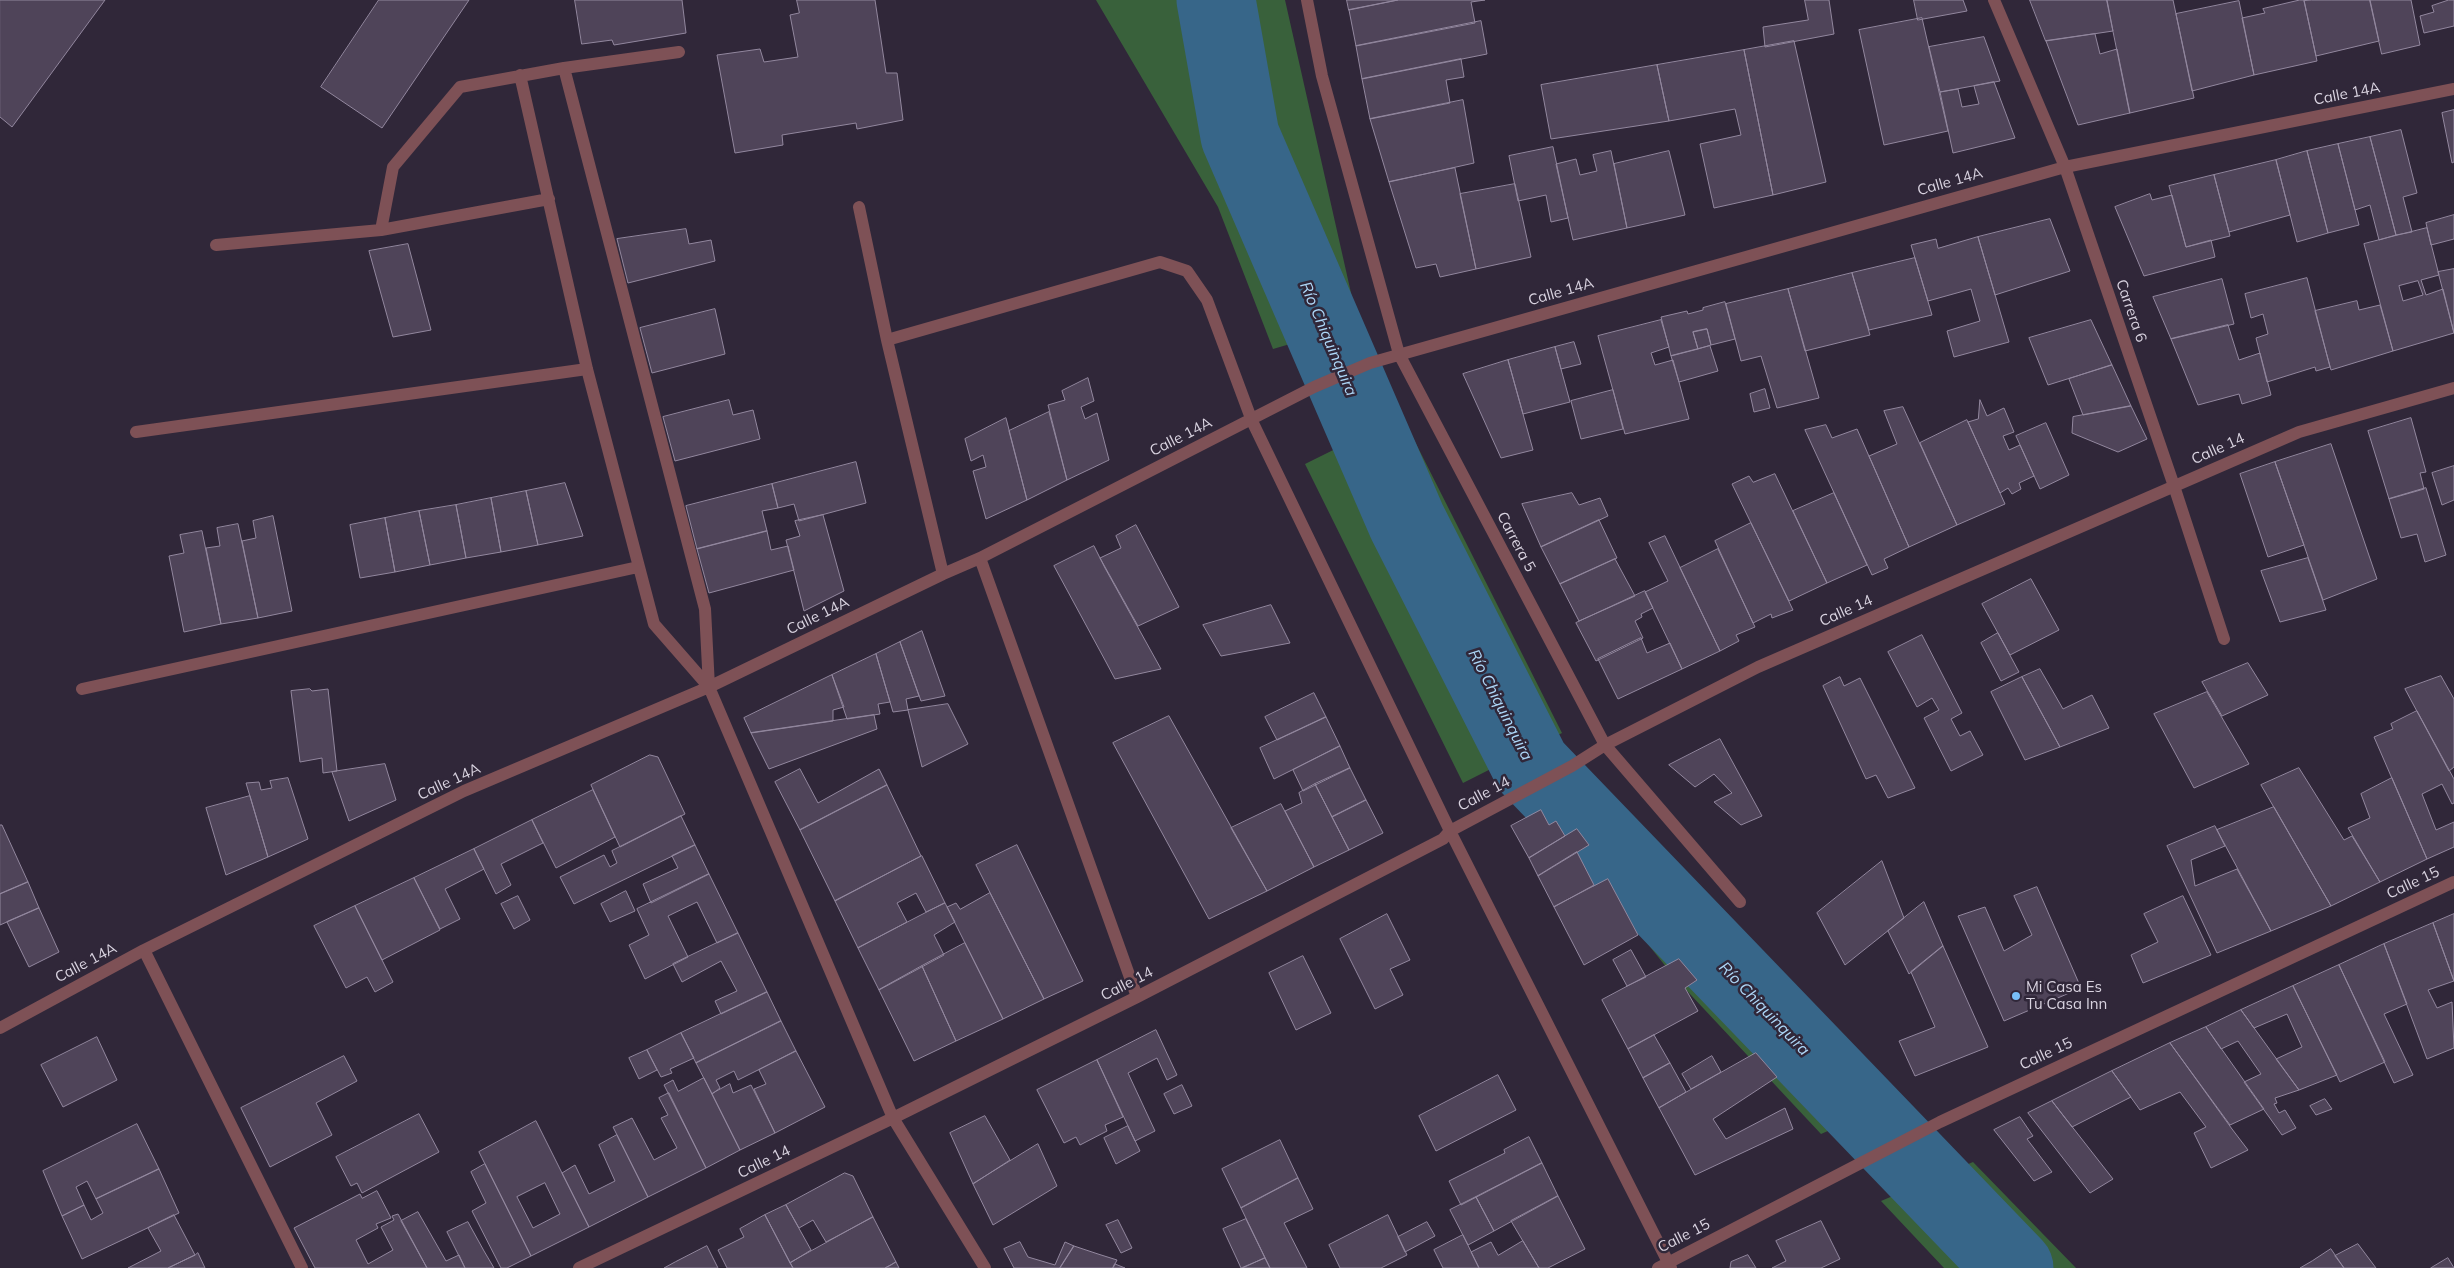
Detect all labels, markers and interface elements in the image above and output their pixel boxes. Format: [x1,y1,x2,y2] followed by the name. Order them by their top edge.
[2312,79,2382,109] street label: Calle 14A
[1915,164,1985,200] street label: Calle 14A
[1526,274,1596,310] street label: Calle 14A
[2112,277,2150,345] street label: Carrera 6
[1295,279,1361,399] water label: Río Chiquinquira
[1147,414,1215,460] street label: Calle 14A
[2189,429,2247,469] street label: Calle 14
[1493,509,1539,575] street label: Carrera 5
[1817,591,1875,631] street label: Calle 14
[784,593,852,639] street label: Calle 14A
[1464,646,1536,764] water label: Río Chiquinquira
[415,760,483,804] street label: Calle 14A
[1455,773,1513,815] street label: Calle 14
[2384,863,2442,903] street label: Calle 15
[52,939,120,987] street label: Calle 14A
[1715,958,1813,1060] water label: Río Chiquinquira
[1098,963,1156,1005] street label: Calle 14
[2026,978,2107,1013] place label: Mi Casa Es Tu Casa Inn
[2010,990,2022,1002] marker: Mi Casa Es Tu Casa Inn
[2017,1034,2075,1074] street label: Calle 15
[735,1142,793,1182] street label: Calle 14
[1655,1215,1713,1257] street label: Calle 15

